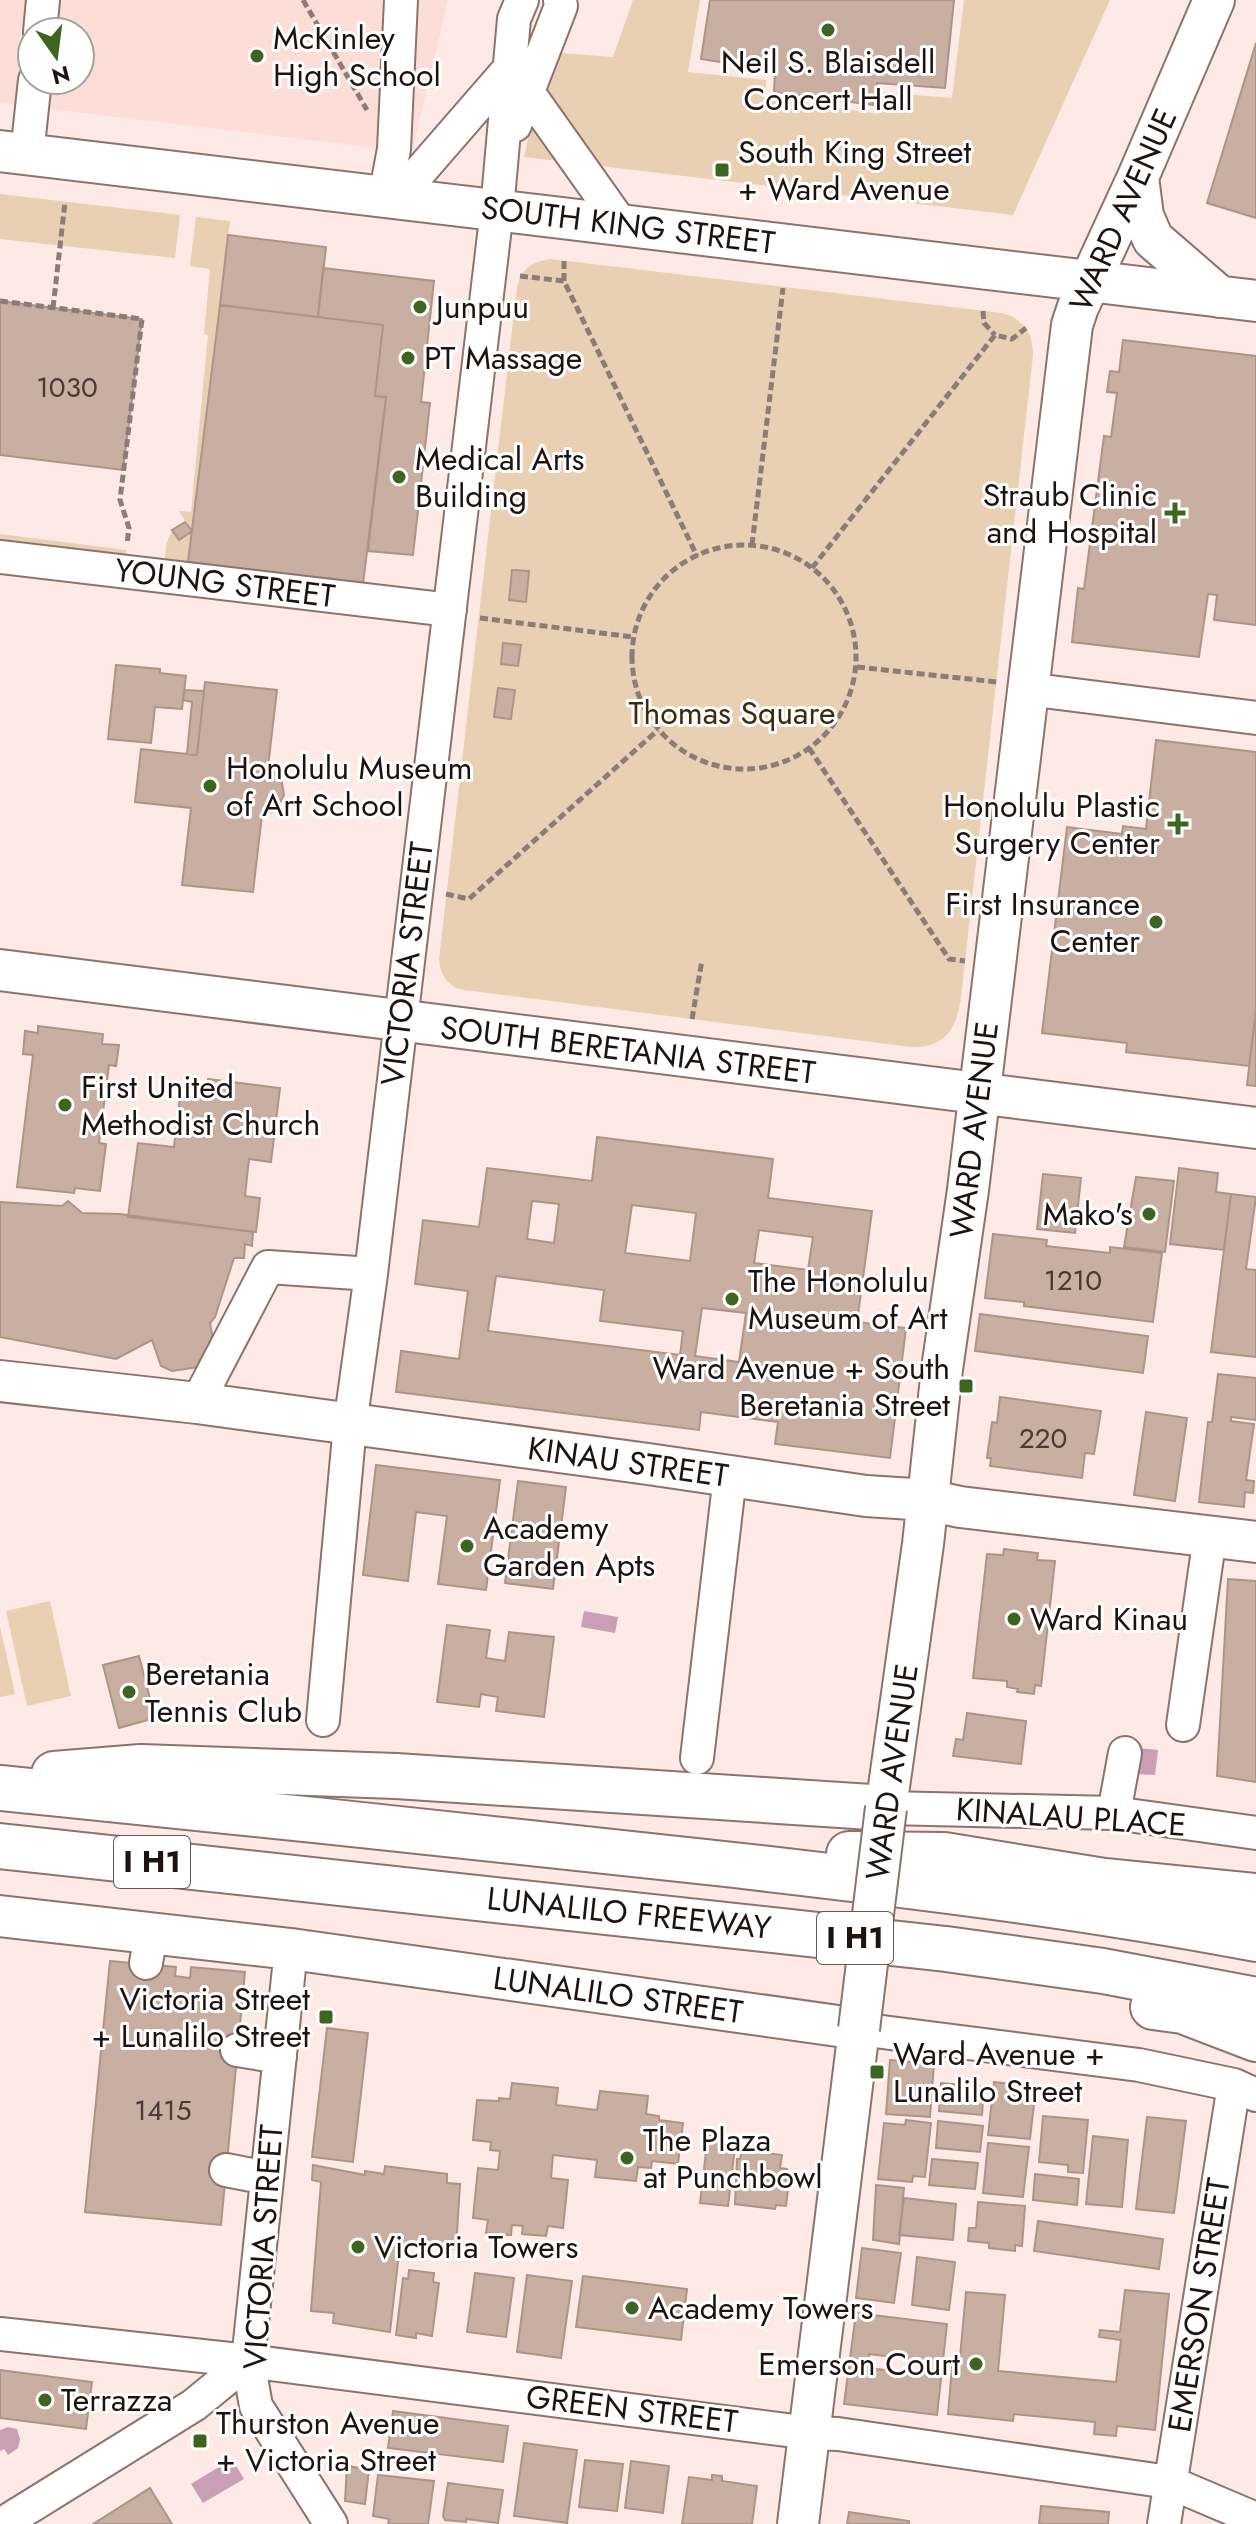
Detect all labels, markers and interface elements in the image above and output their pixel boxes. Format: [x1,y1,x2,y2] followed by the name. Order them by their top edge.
[273,15,441,98] place label: McKinley High School
[16,16,96,96] north arrow
[819,21,837,39] marker: Neil S. Blaisdell Concert Hall
[721,39,935,122] place label: Neil S. Blaisdell Concert Hall
[248,47,266,65] marker: McKinley High School
[48,58,73,93] text: N
[1058,101,1188,319] street label: WARD AVENUE
[738,129,972,212] place label: South King Street + Ward Avenue
[713,161,731,179] marker: South King Street + Ward Avenue
[478,184,778,266] street label: SOUTH KING STREET
[432,284,529,330] place label: Junpuu
[411,298,429,316] marker: Junpuu
[424,335,582,381] place label: PT Massage
[399,349,417,367] marker: PT Massage
[36,367,98,408] house number: 1030
[415,436,584,519] place label: Medical Arts Building
[390,468,408,486] marker: Medical Arts Building
[983,472,1157,555] place label: Straub Clinic and Hospital
[1164,502,1186,524] marker: Straub Clinic and Hospital
[112,547,338,619] street label: YOUNG STREET
[629,690,835,736] park label: Thomas Square
[226,745,472,828] place label: Honolulu Museum of Art School
[201,777,219,795] marker: Honolulu Museum of Art School
[943,783,1160,866] place label: Honolulu Plastic Surgery Center
[1167,813,1189,835] marker: Honolulu Plastic Surgery Center
[369,839,445,1089] street label: VICTORIA STREET
[945,881,1140,964] place label: First Insurance Center
[1147,913,1165,931] marker: First Insurance Center
[438,1004,818,1096] street label: SOUTH BERETANIA STREET
[938,1019,1010,1241] street label: WARD AVENUE
[81,1064,320,1147] place label: First United Methodist Church
[56,1096,74,1114] marker: First United Methodist Church
[1043,1191,1133,1237] place label: Mako's
[1140,1205,1158,1223] marker: Mako's
[748,1258,948,1341] place label: The Honolulu Museum of Art
[1044,1260,1102,1301] house number: 1210
[723,1290,741,1308] marker: The Honolulu Museum of Art
[652,1345,950,1428] place label: Ward Avenue + South Beretania Street
[957,1377,975,1395] marker: Ward Avenue + South Beretania Street
[1019,1418,1067,1459] house number: 220
[525,1425,731,1499] street label: KINAU STREET
[483,1505,655,1588] place label: Academy Garden Apts
[458,1537,476,1555] marker: Academy Garden Apts
[1030,1596,1188,1642] place label: Ward Kinau
[1005,1610,1023,1628] marker: Ward Kinau
[145,1651,302,1734] place label: Beretania Tennis Club
[854,1661,930,1883] street label: WARD AVENUE
[120,1683,138,1701] marker: Beretania Tennis Club
[954,1786,1188,1848] street label: KINALAU PLACE
[114,1836,190,1888] road number: I H1
[485,1875,773,1951] street label: LUNALILO FREEWAY
[817,1912,893,1964] road number: I H1
[490,1955,746,2035] street label: LUNALILO STREET
[92,1976,310,2059] place label: Victoria Street + Lunalilo Street
[317,2008,335,2026] marker: Victoria Street + Lunalilo Street
[893,2031,1105,2114] place label: Ward Avenue + Lunalilo Street
[868,2063,886,2081] marker: Ward Avenue + Lunalilo Street
[134,2090,192,2131] house number: 1415
[643,2117,823,2200] place label: The Plaza at Punchbowl
[231,2123,295,2371] street label: VICTORIA STREET
[618,2149,636,2167] marker: The Plaza at Punchbowl
[1156,2175,1242,2435] street label: EMERSON STREET
[374,2224,578,2270] place label: Victoria Towers
[349,2238,367,2256] marker: Victoria Towers
[648,2285,873,2331] place label: Academy Towers
[623,2299,641,2317] marker: Academy Towers
[758,2341,960,2387] place label: Emerson Court
[967,2355,985,2373] marker: Emerson Court
[524,2373,740,2445] street label: GREEN STREET
[61,2377,172,2423] place label: Terrazza
[36,2391,54,2409] marker: Terrazza
[216,2400,440,2483] place label: Thurston Avenue + Victoria Street
[191,2432,209,2450] marker: Thurston Avenue + Victoria Street

